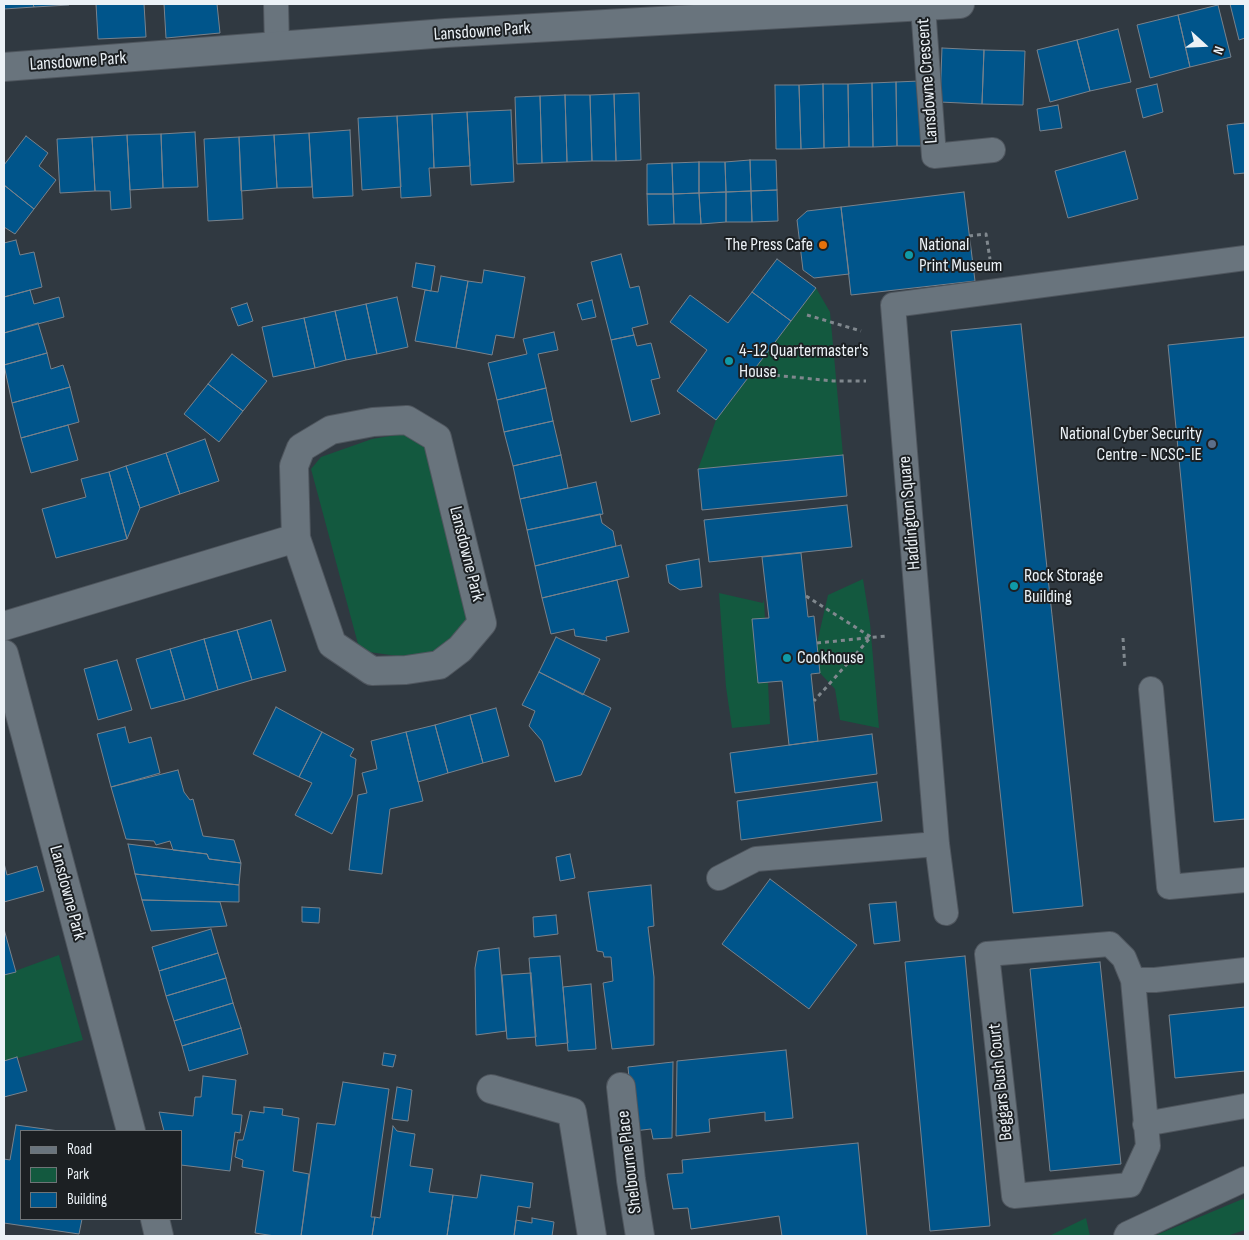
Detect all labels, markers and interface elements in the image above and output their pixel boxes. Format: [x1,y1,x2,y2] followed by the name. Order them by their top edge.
[433,18,531,46] street label: Lansdowne Park
[913,18,943,144] street label: Lansdowne Crescent
[1179,20,1229,70] north arrow
[1209,44,1228,57] text: N
[29,48,127,76] street label: Lansdowne Park
[725,234,813,256] place label: The Press Cafe
[919,234,1002,276] place label: National Print Museum
[817,239,829,251] marker: The Press Cafe
[903,249,915,261] marker: National Print Museum
[739,340,868,382] place label: 4-12 Quartermaster's House
[723,355,735,367] marker: 4-12 Quartermaster's House
[1060,423,1202,466] place label: National Cyber Security Centre - NCSC-IE
[1206,438,1218,450] marker: National Cyber Security Centre - NCSC-IE
[894,455,926,571] street label: Haddington Square
[444,504,488,604] street label: Lansdowne Park
[1024,565,1103,608] place label: Rock Storage Building
[1008,580,1020,592] marker: Rock Storage Building
[797,647,864,669] place label: Cookhouse
[781,652,793,664] marker: Cookhouse
[44,843,90,943] street label: Lansdowne Park
[984,1022,1018,1142] street label: Beggars Bush Court
[613,1109,647,1215] street label: Shelbourne Place
[20,1130,182,1220] legend
[67,1140,92,1159] text: Road
[67,1165,89,1184] text: Park
[67,1190,107,1209] text: Building

